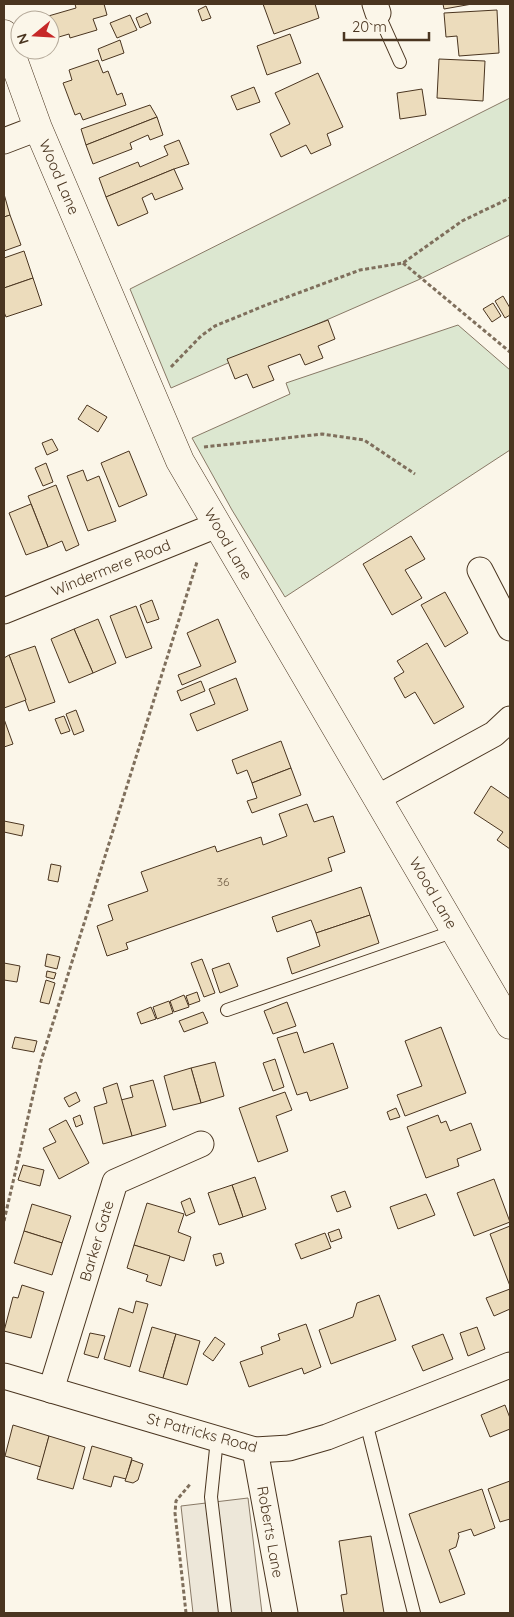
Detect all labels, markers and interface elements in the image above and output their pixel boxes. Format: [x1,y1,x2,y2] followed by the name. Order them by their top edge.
[10,10,60,60] north arrow
[344,10,429,42] scale bar
[352,17,387,36] text: 20 m
[12,31,33,47] text: N
[35,136,84,217] street label: Wood Lane
[200,504,257,583] street label: Wood Lane
[48,535,173,600] street label: Windermere Road
[405,853,462,932] street label: Wood Lane
[217,874,230,889] house number: 36
[75,1198,118,1284] street label: Barker Gate
[145,1409,260,1456] street label: St Patricks Road
[253,1484,288,1579] street label: Roberts Lane

